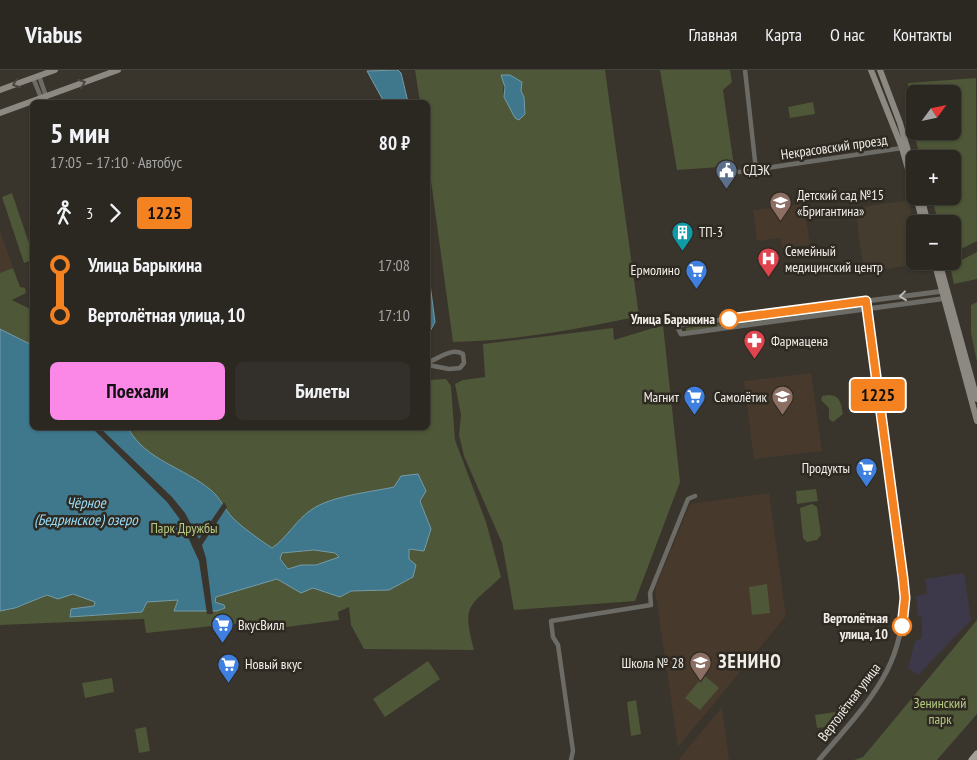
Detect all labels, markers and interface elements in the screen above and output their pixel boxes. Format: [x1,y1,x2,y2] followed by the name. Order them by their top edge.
[25,19,82,50] text: Viabus
[689,23,737,46] text: Главная
[765,23,802,46] text: Карта
[830,23,865,46] text: О нас
[893,23,952,46] text: Контакты
[13,78,21,88] one-way arrow
[77,79,86,89] one-way arrow
[906,85,961,140] north arrow
[906,85,961,270] map controls
[50,114,110,151] text: 5 мин
[379,131,410,155] text: 80 ₽
[780,131,888,163] street label: Некрасовский проезд
[906,150,961,205] button: +
[50,152,182,172] text: 17:05 – 17:10 · Автобус
[715,158,739,189] public building icon: СДЭК
[743,161,770,179] place label: СДЭК
[797,186,884,220] place label: Детский сад №15 «Бригантина»
[769,191,793,222] school or university icon: Детский сад №15 «Бригантина»
[50,199,78,227] icon: walk
[101,199,129,227] icon: forward
[147,201,182,224] text: 1225
[86,203,93,223] text: 3
[906,215,961,270] button: −
[671,220,695,251] building icon: ТП-3
[699,223,723,241] place label: ТП-3
[785,242,883,276] place label: Семейный медицинский центр
[757,247,781,278] hospital icon: Семейный медицинский центр
[88,253,202,277] text: Улица Барыкина
[378,255,410,275] text: 17:08
[684,258,708,289] supermarket icon: Ермолино
[631,261,680,279] place label: Ермолино
[899,290,908,300] one-way arrow
[88,303,245,327] text: Вертолётная улица, 10
[378,305,410,325] text: 17:10
[719,309,739,329] marker: Улица Барыкина
[630,310,715,328] place label: Улица Барыкина
[743,329,767,360] pharmacy icon: Фармацена
[771,332,828,350] place label: Фармацена
[50,362,225,420] button: Поехали
[235,362,410,420] button: Билеты
[843,379,913,411] line badge: 1225
[861,383,895,406] text: 1225
[683,385,707,416] supermarket icon: Магнит
[771,385,795,416] school or university icon: Самолётик
[644,388,680,406] place label: Магнит
[714,388,768,406] place label: Самолётик
[854,456,878,487] supermarket icon: Продукты
[802,459,850,477] place label: Продукты
[34,493,139,529] water label: Чёрное (Бедринское) озеро
[150,519,218,537] park label: Парк Дружбы
[823,609,888,643] place label: Вертолётная улица, 10
[210,613,234,644] supermarket icon: ВкусВилл
[238,616,284,634] place label: ВкусВилл
[892,616,912,636] marker: Вертолётная улица, 10
[718,649,782,673] district label: ЗЕНИНО
[688,651,712,682] school or university icon: Школа № 28
[217,652,241,683] supermarket icon: Новый вкус
[621,654,684,672] place label: Школа № 28
[245,655,302,673] place label: Новый вкус
[814,659,884,745] street label: Вертолётная улица
[914,694,966,728] park label: Зенинский парк

